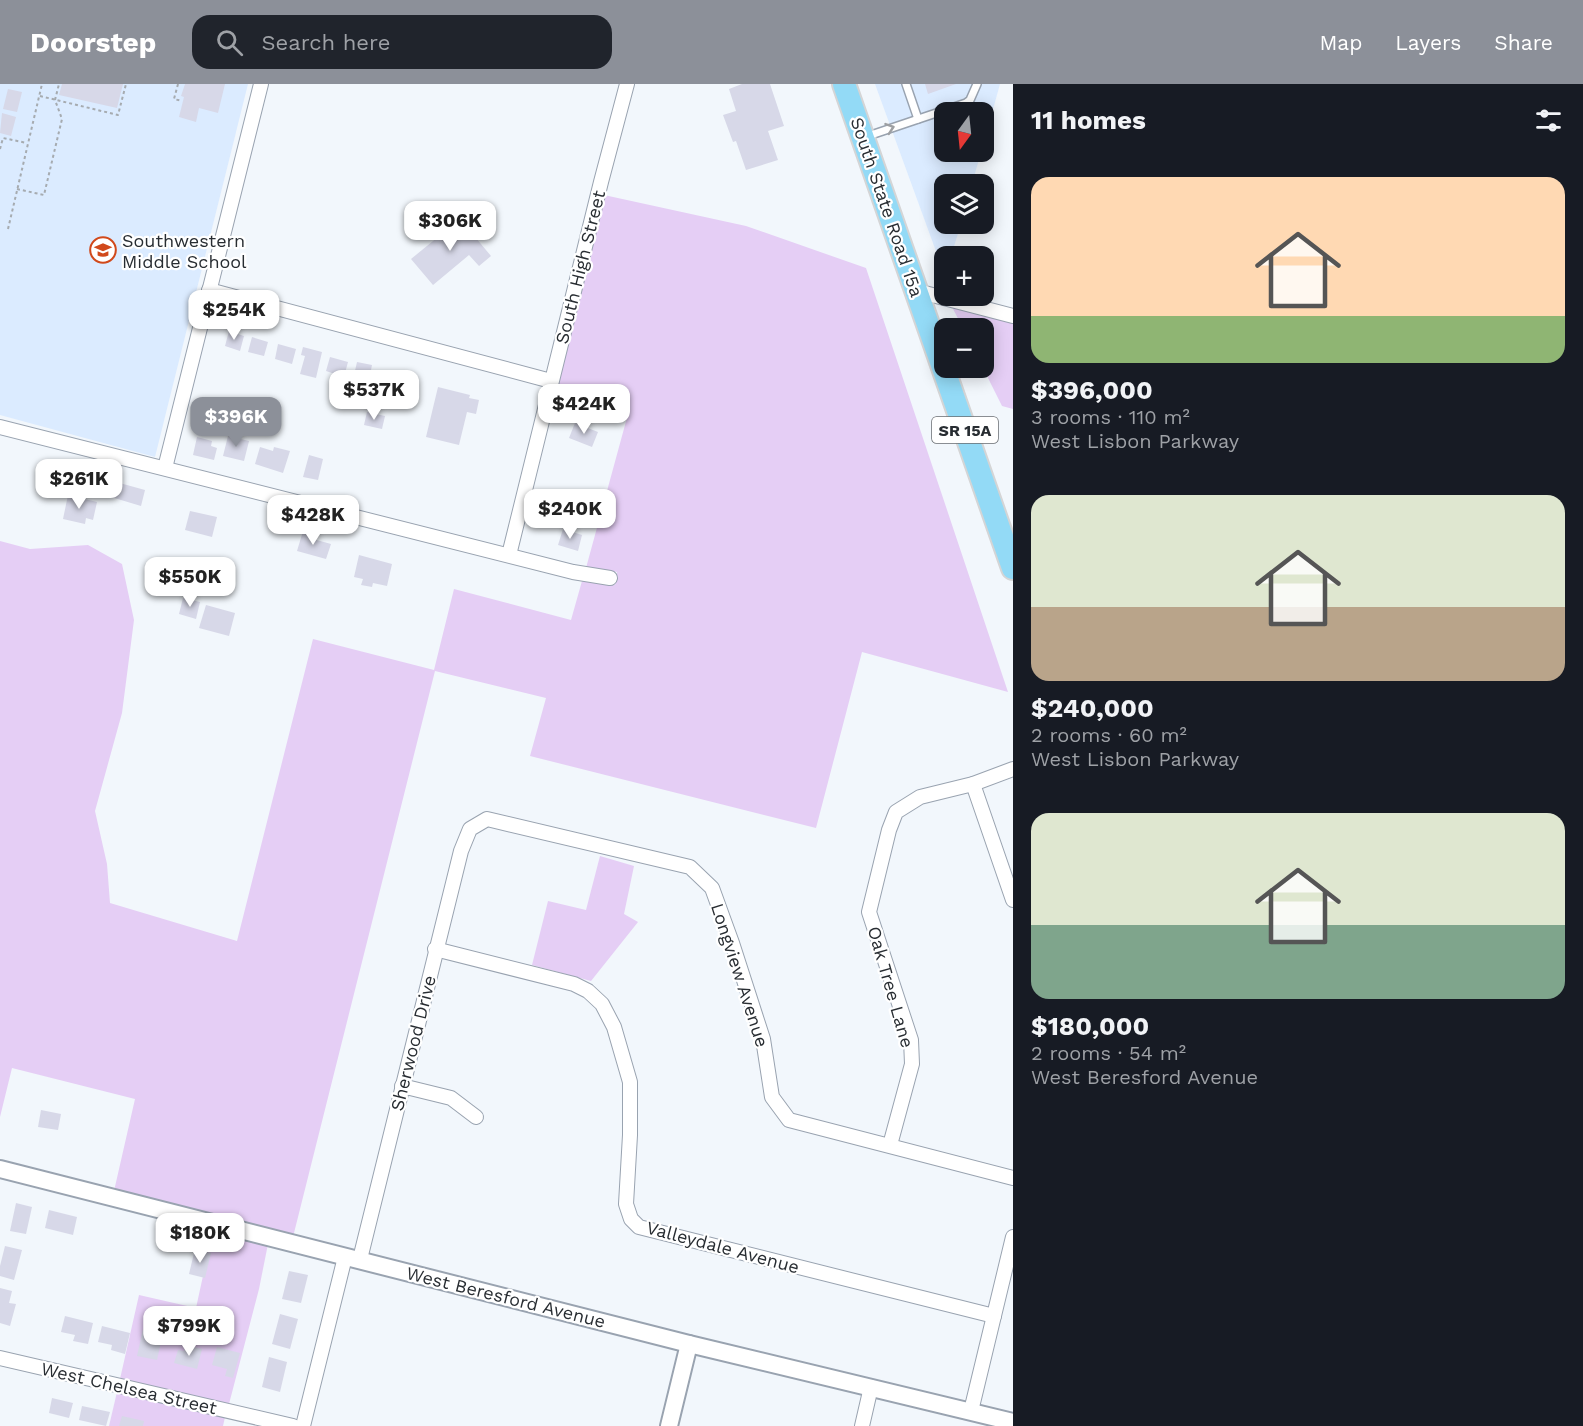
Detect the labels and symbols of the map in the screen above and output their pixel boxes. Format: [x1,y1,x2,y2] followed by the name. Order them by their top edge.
[934,102,994,162] north arrow
[846,114,928,300] street label: South State Road 15a
[884,123,895,136] one-way arrow
[551,188,609,346] street label: South High Street
[408,201,492,252] pin: $306K
[122,230,247,272] place label: Southwestern Middle School
[88,235,118,265] school or university icon: Southwestern Middle School
[192,290,276,341] pin: $254K
[332,370,416,421] pin: $537K
[542,384,626,435] pin: $424K
[194,397,278,448] pin: $396K
[932,417,998,443] road number: SR 15A
[37,459,121,510] pin: $261K
[528,489,612,540] pin: $240K
[271,495,355,546] pin: $428K
[148,557,232,608] pin: $550K
[707,900,773,1050] street label: Longview Avenue
[864,924,918,1050] street label: Oak Tree Lane
[386,973,440,1113] street label: Sherwood Drive
[158,1213,242,1264] pin: $180K
[644,1216,802,1278] street label: Valleydale Avenue
[404,1262,608,1332] street label: West Beresford Avenue
[147,1306,231,1357] pin: $799K
[39,1358,219,1419] street label: West Chelsea Street

